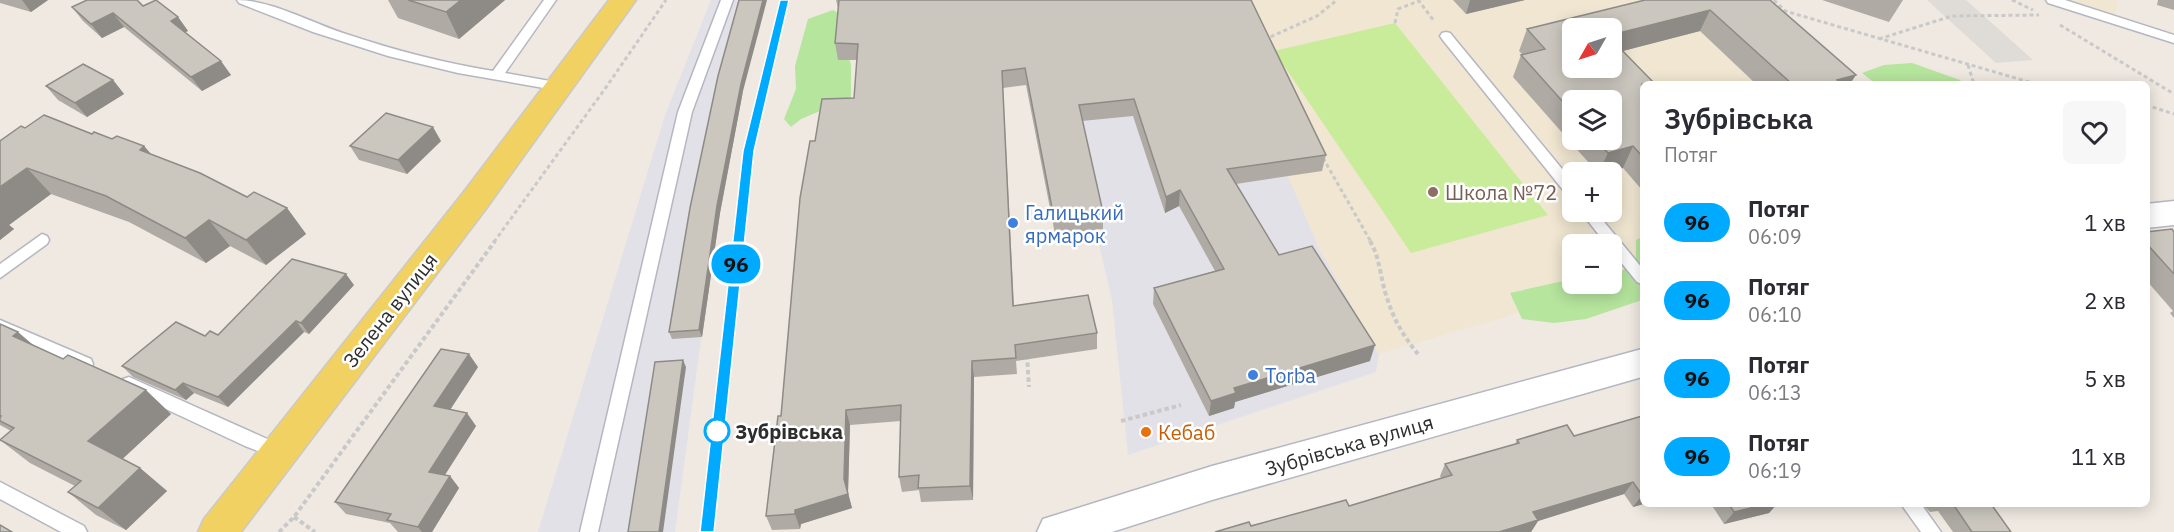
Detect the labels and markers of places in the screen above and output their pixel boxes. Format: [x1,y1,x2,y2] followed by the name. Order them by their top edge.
[1445,179,1557,206] place label: Школа №72
[1426,185,1440,199] marker: Школа №72
[1025,199,1124,249] place label: Галицький ярмарок
[1006,216,1020,230] marker: Галицький ярмарок
[1265,362,1316,389] place label: Torba
[1246,368,1260,382] marker: Torba
[704,418,730,444] marker: Зубрівська
[735,418,843,445] place label: Зубрівська
[1158,419,1215,446] place label: Кебаб
[1139,425,1153,439] marker: Кебаб

